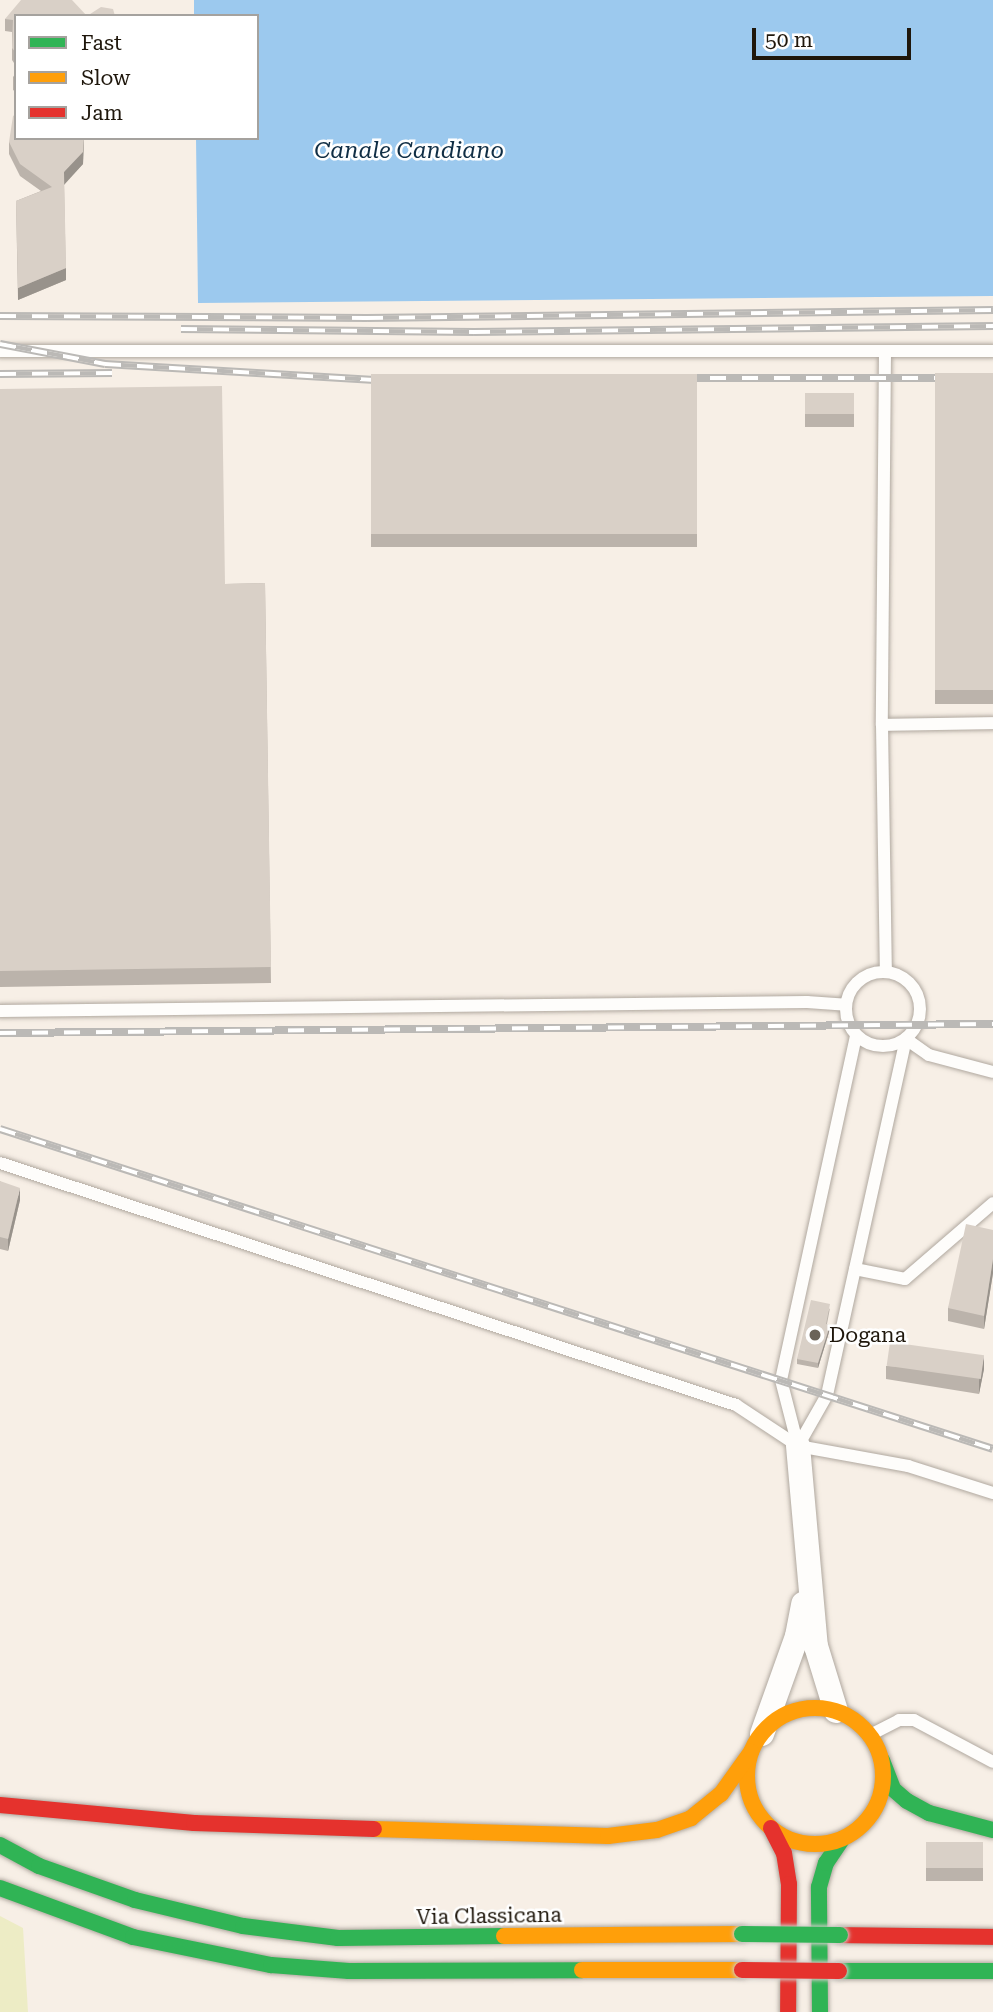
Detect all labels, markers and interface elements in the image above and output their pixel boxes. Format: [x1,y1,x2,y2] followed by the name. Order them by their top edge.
[14,14,259,140] legend
[755,14,914,58] scale bar
[765,28,813,52] text: 50 m
[81,31,122,55] text: Fast
[81,66,130,90] text: Slow
[81,101,123,125] text: Jam
[314,137,504,165] water label: Canale Candiano
[829,1322,906,1348] place label: Dogana
[807,1327,823,1343] marker: Dogana
[416,1902,562,1930] street label: Via Classicana

